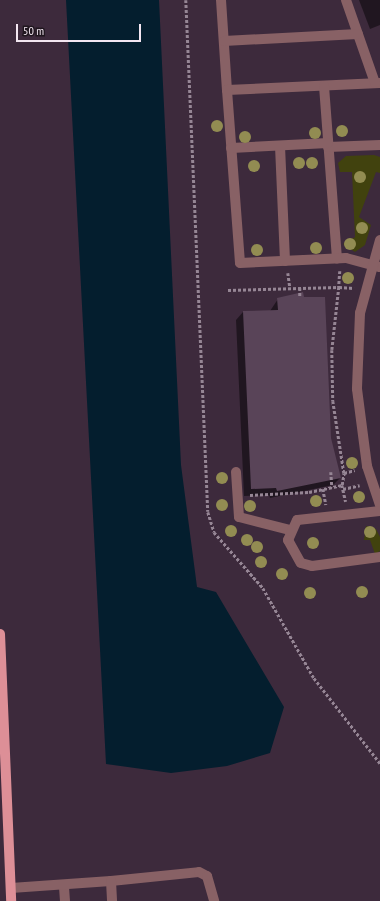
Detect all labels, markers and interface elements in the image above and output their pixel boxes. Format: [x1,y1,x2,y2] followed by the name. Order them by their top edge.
[18,16,143,42] scale bar
[23,23,44,38] text: 50 m

